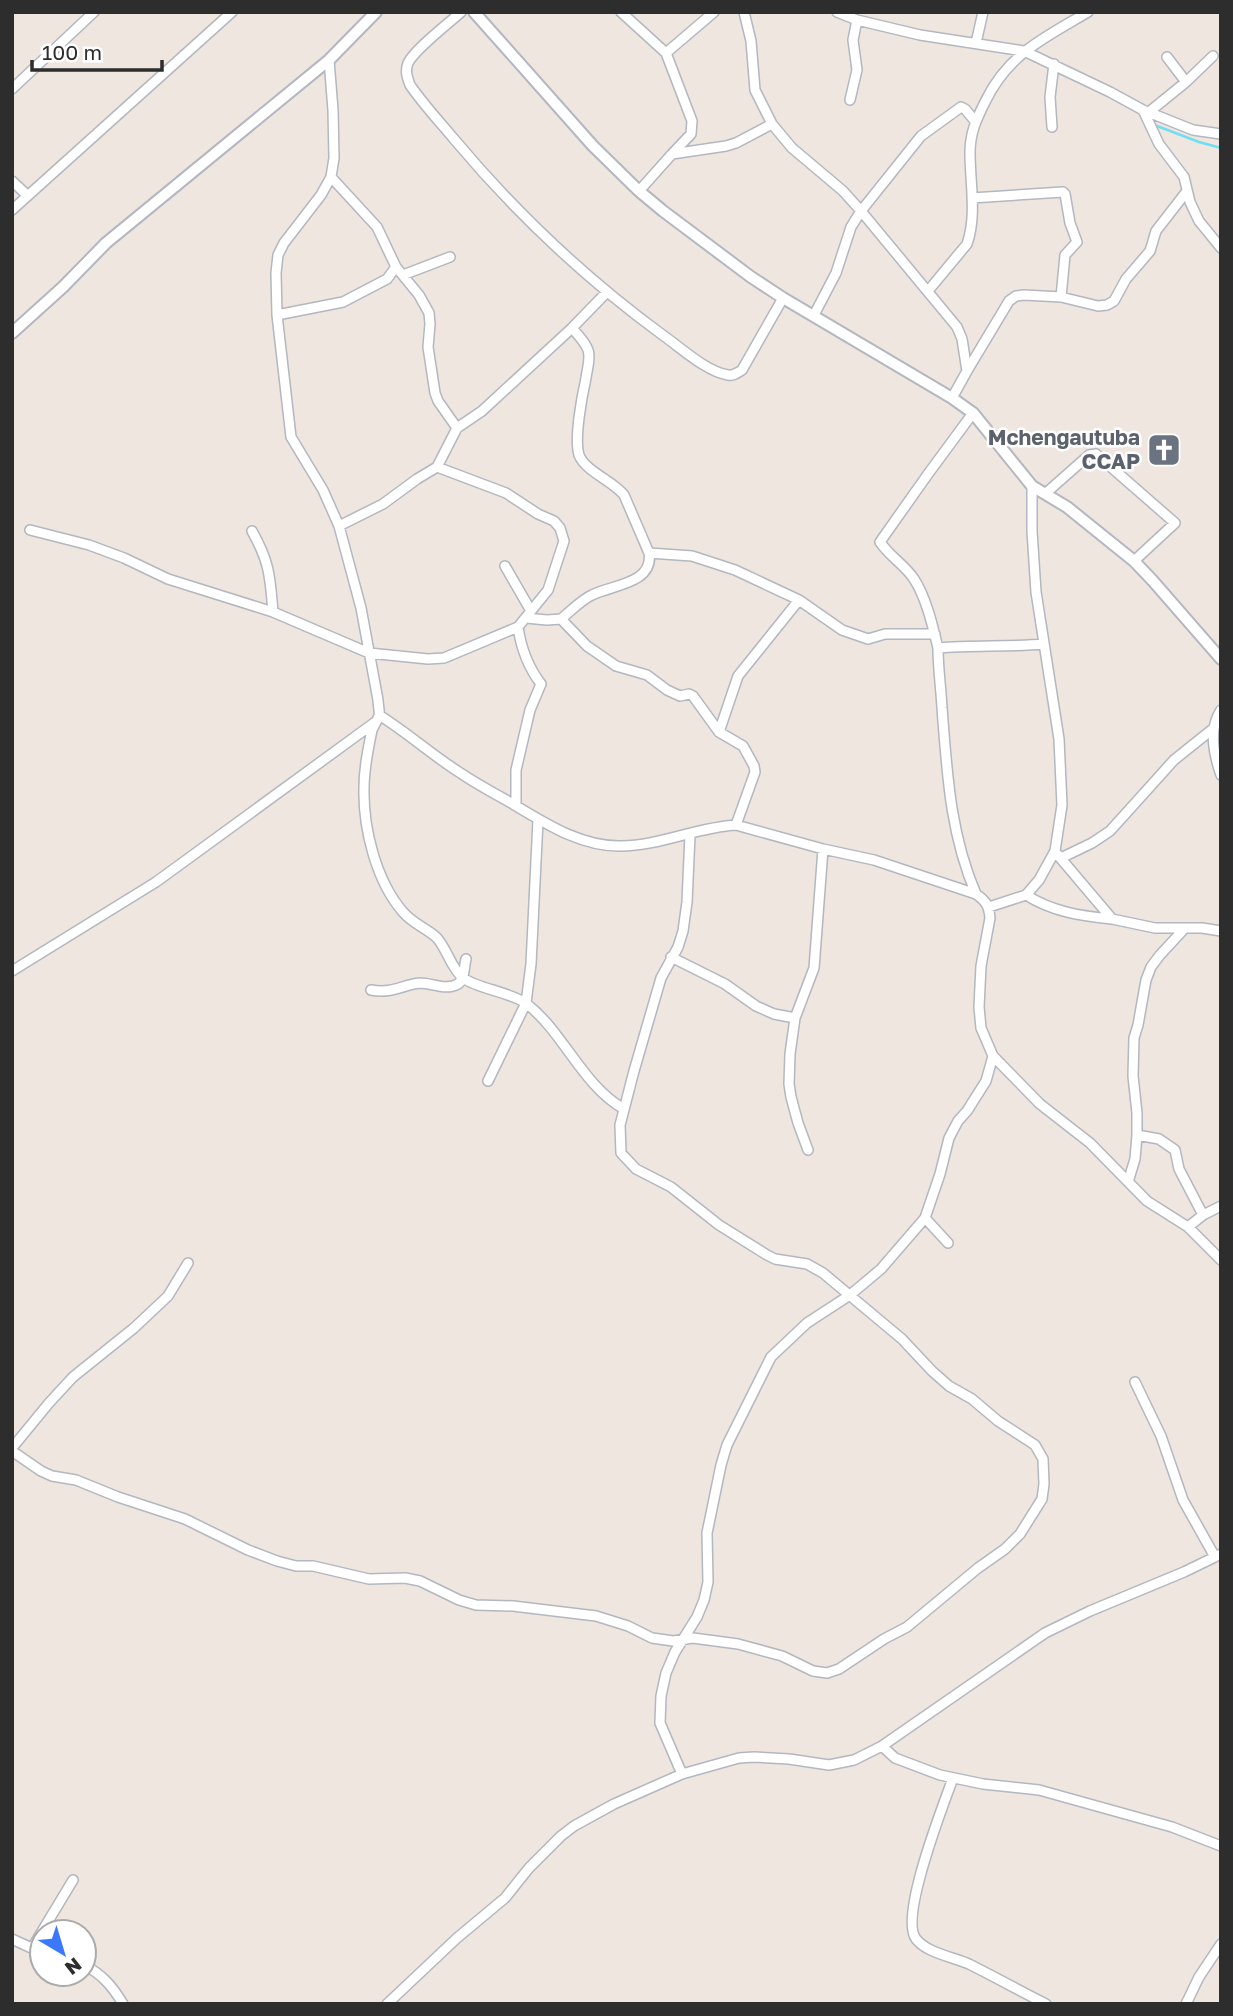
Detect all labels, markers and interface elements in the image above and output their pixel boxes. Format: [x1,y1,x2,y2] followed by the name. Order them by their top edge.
[32,28,161,72] scale bar
[42,39,102,65] text: 100 m
[988,424,1140,474] place label: Mchengautuba CCAP
[1145,431,1183,469] church icon: Mchengautuba CCAP
[28,1918,98,1988] north arrow
[61,1953,87,1980] text: N

